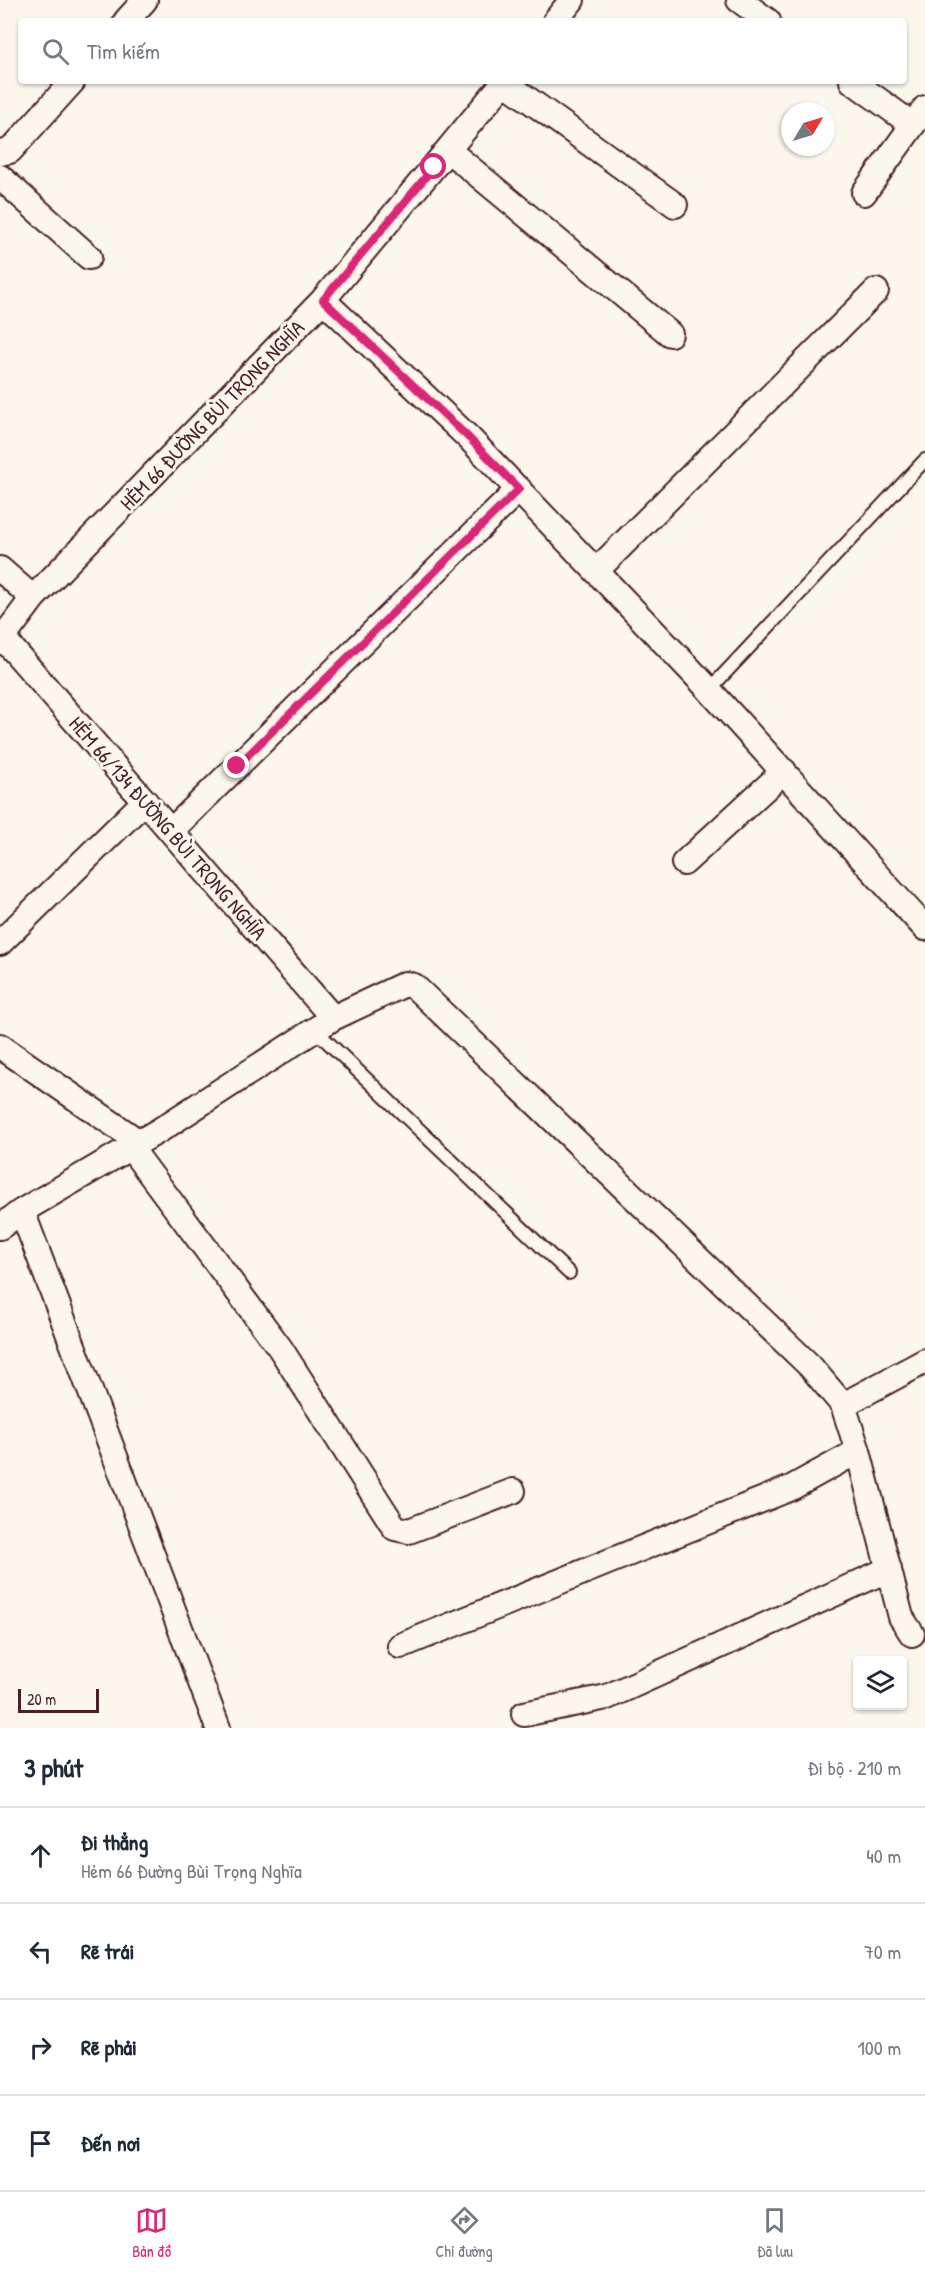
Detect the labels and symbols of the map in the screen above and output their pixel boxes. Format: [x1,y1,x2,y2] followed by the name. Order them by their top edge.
[781,102,835,156] north arrow
[420,153,446,179] route start
[113,313,311,517] street label: HẺM 66 ĐƯỜNG BÙI TRỌNG NGHĨA
[63,710,273,946] street label: HẺM 66/134 ĐƯỜNG BÙI TRỌNG NGHĨA
[223,752,249,778] route end
[18,1686,99,1714] scale bar

